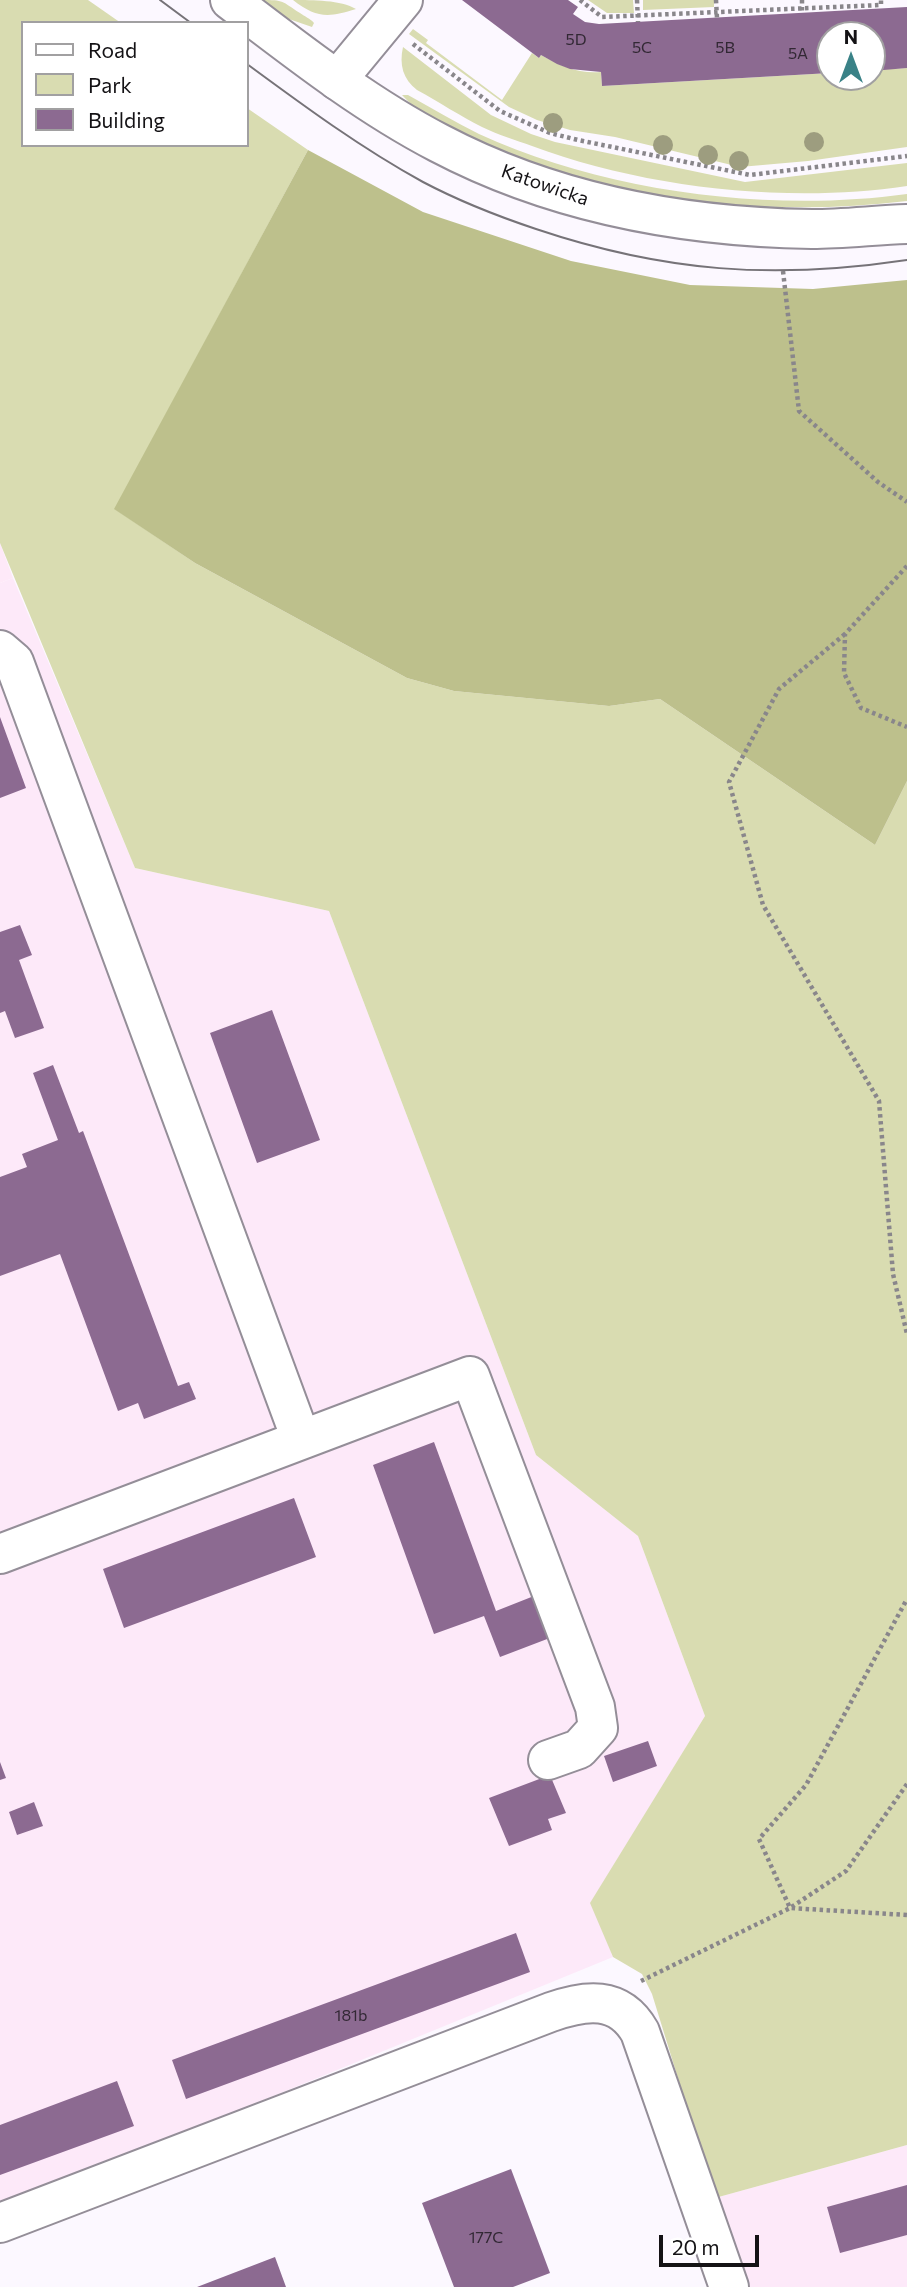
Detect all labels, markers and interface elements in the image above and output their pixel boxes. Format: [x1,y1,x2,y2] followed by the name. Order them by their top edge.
[21,21,248,147] legend
[816,21,886,91] north arrow
[844,25,858,48] text: N
[566,30,586,50] house number: 5D
[88,37,137,62] text: Road
[632,38,652,58] house number: 5C
[715,38,735,58] house number: 5B
[788,44,808,64] house number: 5A
[88,72,132,97] text: Park
[88,107,165,132] text: Building
[498,159,592,211] street label: Katowicka
[335,2006,367,2026] house number: 181b
[662,2220,762,2264] scale bar
[469,2228,503,2248] house number: 177C
[672,2234,720,2259] text: 20 m

